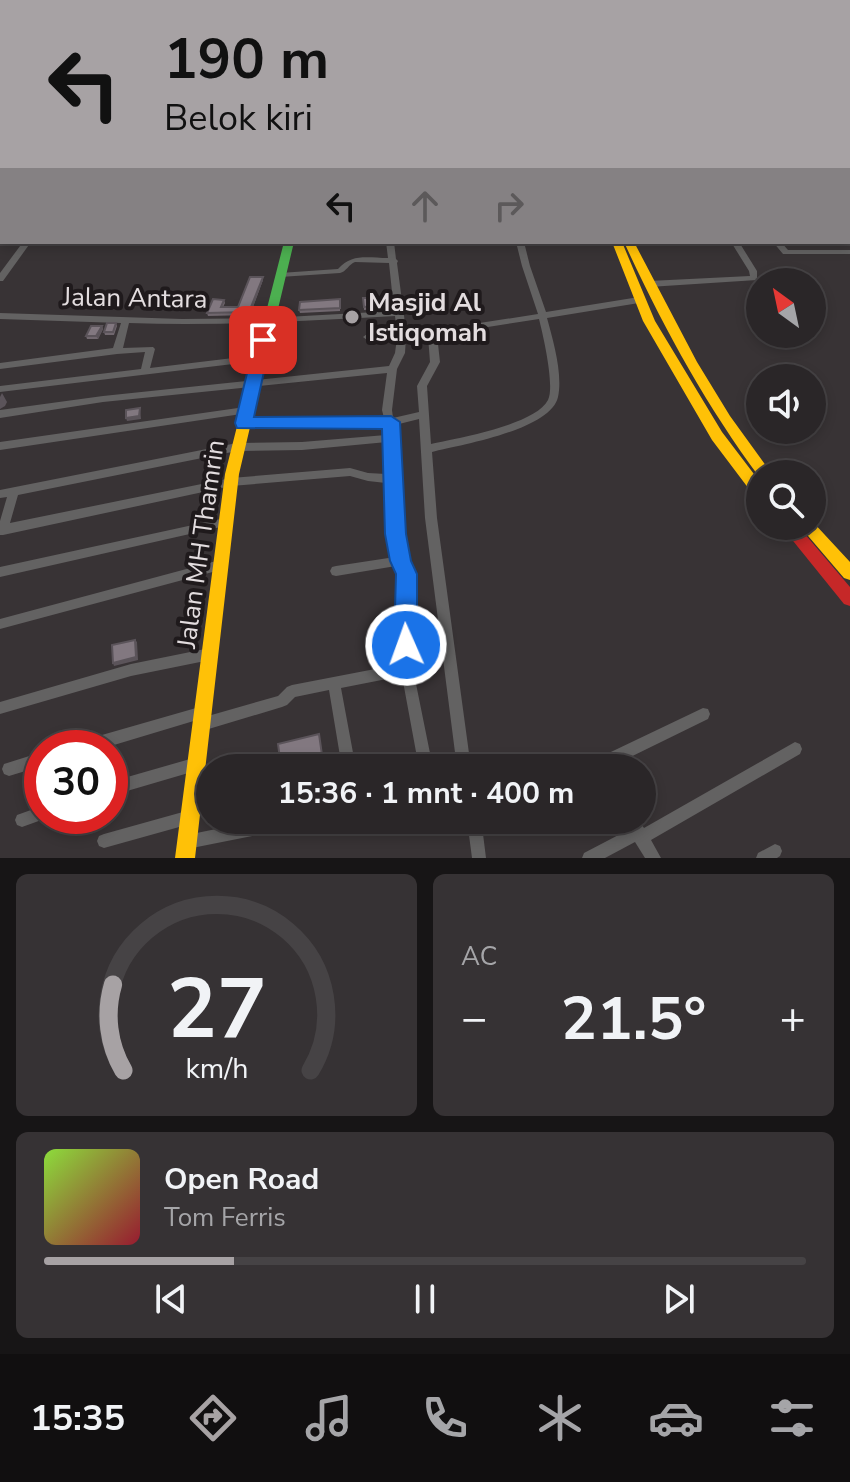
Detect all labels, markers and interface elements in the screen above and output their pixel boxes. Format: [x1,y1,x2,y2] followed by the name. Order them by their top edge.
[164,21,329,98] text: 190 m
[32,32,136,136] icon: left
[164,94,313,143] text: Belok kiri
[319,184,363,228] icon: left
[403,184,447,228] icon: ahead
[487,184,531,228] icon: right
[746,268,826,348] north arrow
[746,268,826,540] map controls
[61,279,208,317] street label: Jalan Antara
[368,285,487,350] place label: Masjid Al Istiqomah
[229,306,297,374] pin
[343,308,361,326] marker: Masjid Al Istiqomah
[241,318,285,362] icon: arrive
[746,364,826,444] button: sound
[169,437,233,652] street label: Jalan MH Thamrin
[746,460,826,540] button: search
[364,603,448,687] position arrow
[24,730,128,834] speed limit sign: 30
[278,773,574,814] text: 15:36 · 1 mnt · 400 m
[461,939,497,974] text: AC
[167,953,266,1066] text: 27
[561,978,706,1060] text: 21.5°
[461,989,487,1049] text: −
[780,989,806,1049] text: +
[185,1049,248,1088] text: km/h
[164,1159,319,1200] text: Open Road
[164,1200,286,1235] text: Tom Ferris
[149,1277,193,1321] icon: previous
[403,1277,447,1321] icon: pause
[657,1277,701,1321] icon: next
[185,1390,241,1446] icon: directions
[301,1390,357,1446] icon: music
[417,1390,473,1446] icon: phone
[532,1390,588,1446] icon: climate
[648,1390,704,1446] icon: car
[764,1390,820,1446] icon: filters
[30,1394,125,1443] text: 15:35

